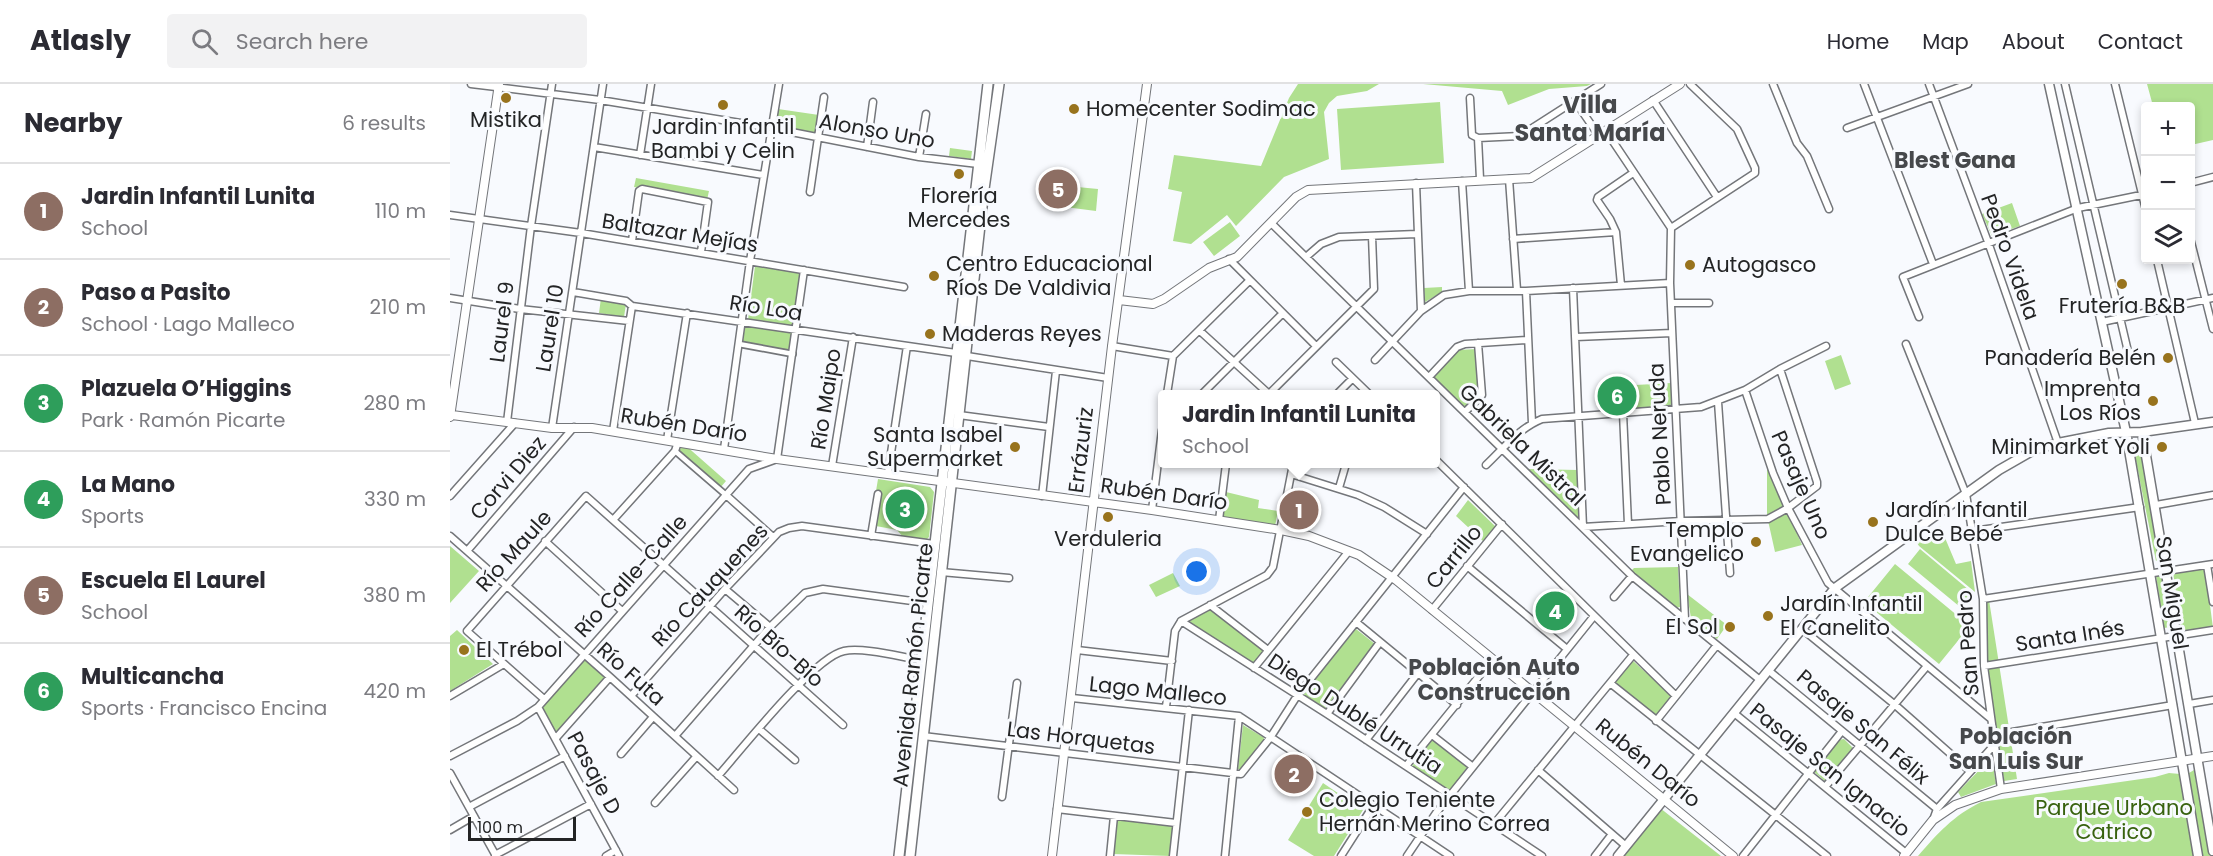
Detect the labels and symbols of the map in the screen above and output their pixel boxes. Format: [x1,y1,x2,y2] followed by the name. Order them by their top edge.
[1515,88,1665,149] district label: Villa Santa María
[499,91,513,105] marker: Mistika
[1086,94,1316,123] place label: Homecenter Sodimac
[716,98,730,112] marker: Jardin Infantil Bambi y Celin
[1067,102,1081,116] marker: Homecenter Sodimac
[470,105,542,134] place label: Mistika
[817,106,937,155] street label: Alonso Uno
[651,112,795,165] place label: Jardin Infantil Bambi y Celin
[1894,145,2016,176] district label: Blest Gana
[1038,166,1078,212] pin: 5
[952,167,966,181] marker: Florería Mercedes
[908,181,1010,234] place label: Florería Mercedes
[1974,190,2047,324] street label: Pedro Videla
[600,206,760,259] street label: Baltazar Mejías
[946,249,1153,302] place label: Centro Educacional Ríos De Valdivia
[1702,250,1816,279] place label: Autogasco
[1683,258,1697,272] marker: Autogasco
[927,269,941,283] marker: Centro Educacional Ríos De Valdivia
[2115,277,2129,291] marker: Frutería B&B
[482,280,521,364] street label: Laurel 9
[528,282,571,374] street label: Laurel 10
[727,287,805,328] street label: Río Loa
[2059,291,2185,320] place label: Frutería B&B
[942,319,1102,348] place label: Maderas Reyes
[923,327,937,341] marker: Maderas Reyes
[1984,343,2156,372] place label: Panadería Belén
[803,346,848,452] street label: Río Maipo
[2161,351,2175,365] marker: Panadería Belén
[1641,362,1678,506] street label: Pablo Neruda
[1598,374,1636,418] pin: 6
[2044,374,2141,427] place label: Imprenta Los Ríos
[1453,377,1592,512] street label: Gabriela Mistral
[2146,394,2160,408] marker: Imprenta Los Ríos
[619,400,750,449] street label: Rubén Darío
[1061,405,1100,494] street label: Errázuriz
[867,420,1003,473] place label: Santa Isabel Supermarket
[1765,426,1838,544] street label: Pasaje Uno
[463,429,552,526] street label: Corvi Diez
[1991,432,2150,461] place label: Minimarket Yoli
[1008,440,1022,454] marker: Santa Isabel Supermarket
[2155,440,2169,454] marker: Minimarket Yoli
[1099,470,1229,517] street label: Rubén Darío
[886,486,924,532] pin: 3
[1280,488,1318,532] pin: 1
[1885,495,2028,548] place label: Jardín Infantil Dulce Bebé
[469,503,558,598] street label: Río Maule
[568,508,694,643] street label: Río Calle-Calle
[1101,510,1115,524] marker: Verduleria
[1630,515,1744,568] place label: Templo Evangelico
[1866,515,1880,529] marker: Jardín Infantil Dulce Bebé
[645,517,774,653] street label: Río Cauquenes
[1419,518,1488,595] street label: Carrillo
[1054,524,1162,553] place label: Verduleria
[2149,534,2196,652] street label: San Miguel
[1749,535,1763,549] marker: Templo Evangelico
[885,541,940,788] street label: Avenida Ramón Picarte
[1182,557,1211,586] your location
[1536,588,1574,634] pin: 4
[1780,589,1923,642] place label: Jardín Infantil El Canelito
[1949,589,1986,697] street label: San Pedro
[728,598,830,694] street label: Río Bío-Bío
[1761,609,1775,623] marker: Jardín Infantil El Canelito
[1666,612,1718,641] place label: El Sol
[2013,613,2127,658] street label: Santa Inés
[1723,620,1737,634] marker: El Sol
[476,635,563,664] place label: El Trébol
[591,635,672,712] street label: Río Futa
[457,643,471,657] marker: El Trébol
[1262,646,1448,781] street label: Diego Dublé Urrutia
[1408,652,1580,708] district label: Población Auto Construcción
[1791,663,1936,791] street label: Pasaje San Félix
[1088,669,1228,712] street label: Lago Malleco
[1744,696,1917,844] street label: Pasaje San Ignacio
[1589,711,1707,814] street label: Rubén Darío
[1005,714,1157,761] street label: Las Horquetas
[1949,721,2083,777] district label: Población San Luis Sur
[560,726,628,819] street label: Pasaje D
[1274,752,1314,796] pin: 2
[1319,785,1550,838] place label: Colegio Teniente Hernán Merino Correa
[2035,793,2193,846] park label: Parque Urbano Catrico
[1300,805,1314,819] marker: Colegio Teniente Hernán Merino Correa
[468,814,576,842] scale bar

